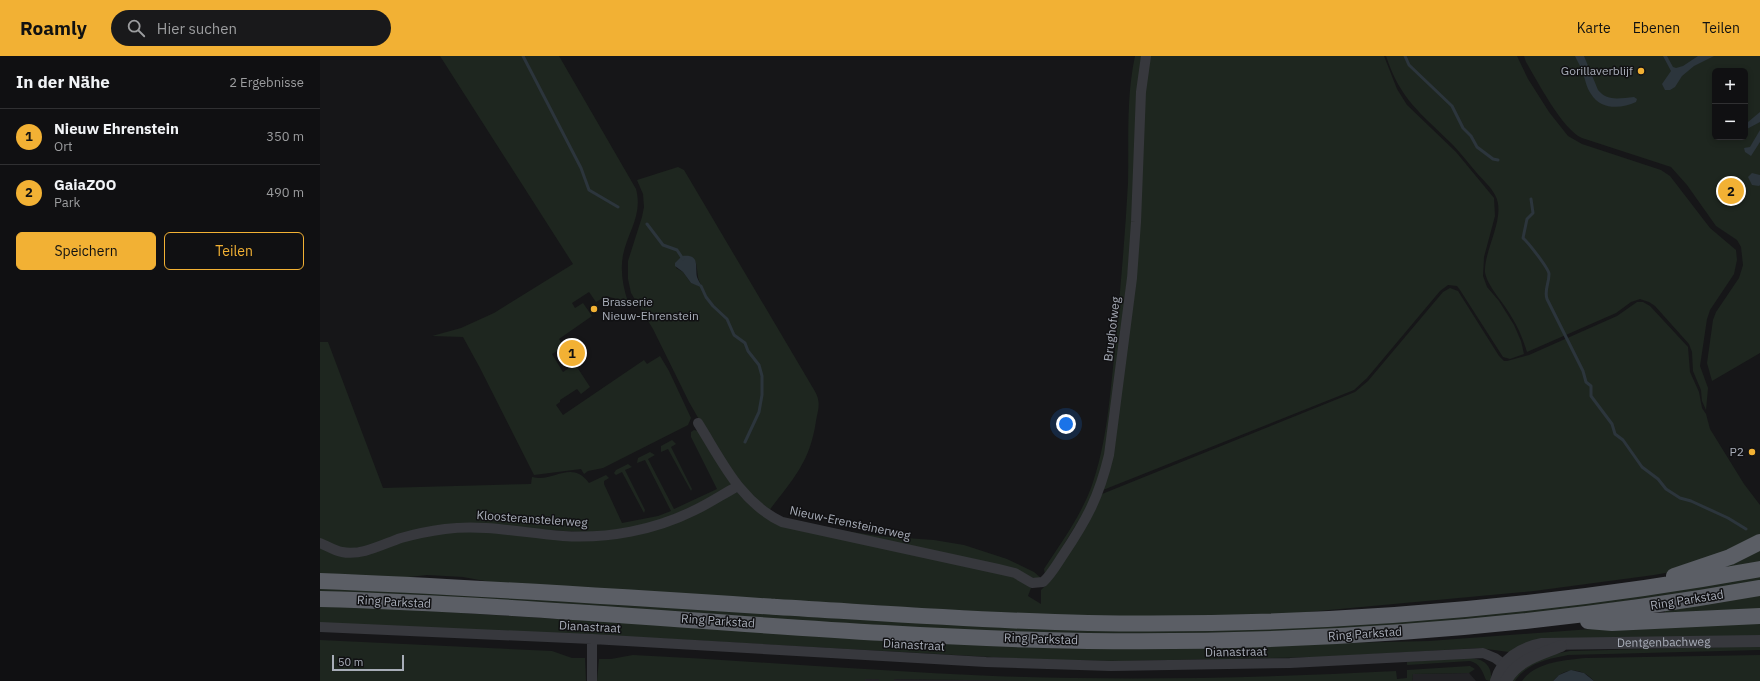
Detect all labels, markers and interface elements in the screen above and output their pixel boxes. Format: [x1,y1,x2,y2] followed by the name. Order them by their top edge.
[111,10,391,46] search box
[20,16,87,40] text: Roamly
[125,17,147,39] icon: search
[157,19,237,38] text: Hier suchen
[1577,19,1611,37] text: Karte
[1633,19,1680,37] text: Ebenen
[1702,19,1740,37] text: Teilen
[1561,63,1633,78] place label: Gorillaverblijf
[1636,66,1646,76] marker: Gorillaverblijf
[1712,68,1748,140] map controls
[1712,68,1748,104] button: +
[16,71,110,93] text: In der Nähe
[229,74,304,91] text: 2 Ergebnisse
[1712,104,1748,140] button: −
[54,119,179,138] text: Nieuw Ehrenstein
[25,128,33,145] text: 1
[266,128,304,145] text: 350 m
[54,138,73,155] text: Ort
[54,175,117,194] text: GaiaZOO
[1718,176,1744,206] pin: 2
[25,184,33,201] text: 2
[266,184,304,201] text: 490 m
[54,194,80,211] text: Park
[16,232,156,270] button: Speichern
[164,232,304,270] button: Teilen
[602,294,699,323] place label: Brasserie Nieuw-Ehrenstein
[1100,295,1123,362] street label: Brughofweg
[589,304,599,314] marker: Brasserie Nieuw-Ehrenstein
[559,338,585,368] pin: 1
[1056,414,1076,434] your location
[1730,444,1744,459] place label: P2
[1747,447,1757,457] marker: P2
[788,502,912,543] street label: Nieuw-Erensteinerweg
[476,507,589,530] street label: Kloosteranstelerweg
[1649,586,1725,613] street label: Ring Parkstad
[357,592,431,611] street label: Ring Parkstad
[681,610,756,631] street label: Ring Parkstad
[559,617,621,636] street label: Dianastraat
[1327,623,1402,644] street label: Ring Parkstad
[1004,630,1078,647] street label: Ring Parkstad
[1617,634,1711,650] street label: Dentgenbachweg
[883,635,945,654] street label: Dianastraat
[1205,643,1267,660] street label: Dianastraat
[332,653,404,672] scale bar
[338,655,363,669] text: 50 m

